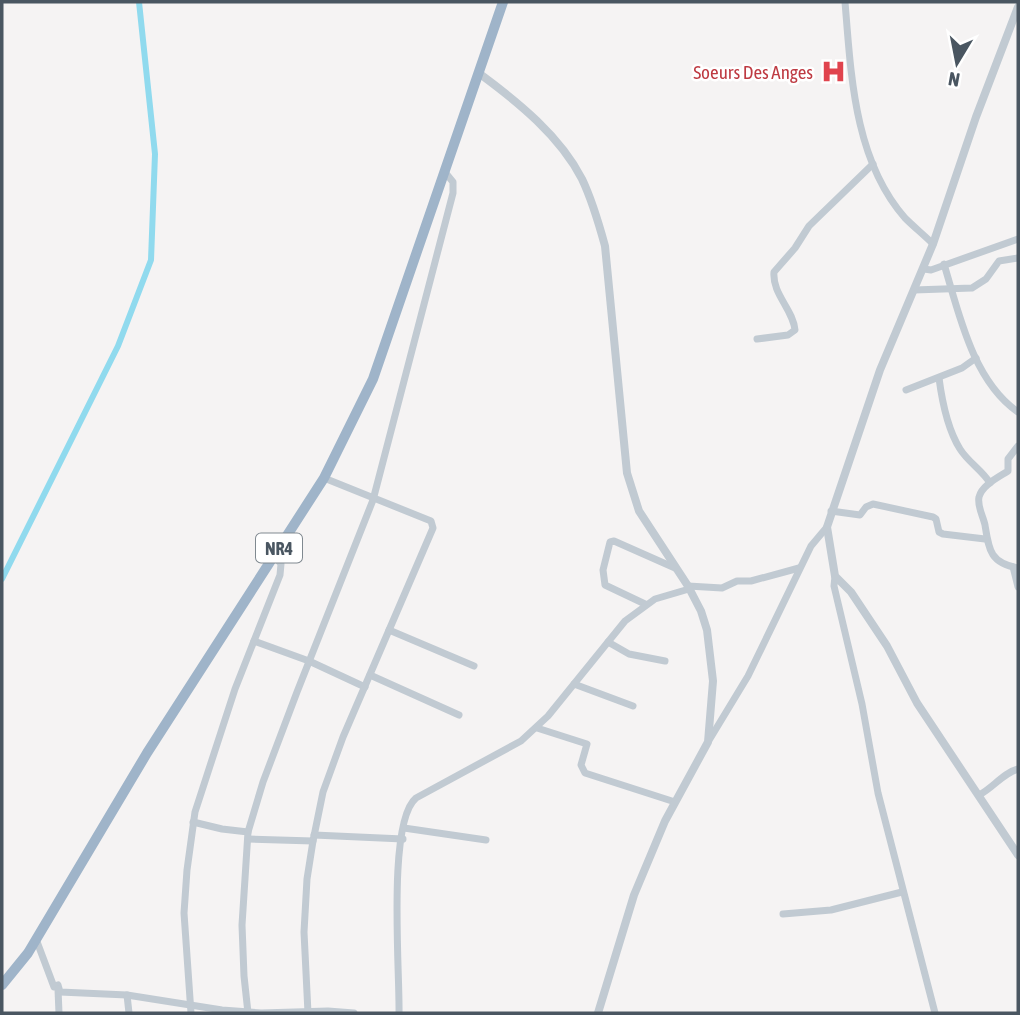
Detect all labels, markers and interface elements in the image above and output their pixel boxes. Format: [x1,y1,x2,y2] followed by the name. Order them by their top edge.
[922,28,992,98] north arrow
[819,58,847,86] hospital icon: Soeurs Des Anges
[693,61,813,83] place label: Soeurs Des Anges
[947,68,961,92] text: N
[256,534,302,562] road number: NR4

